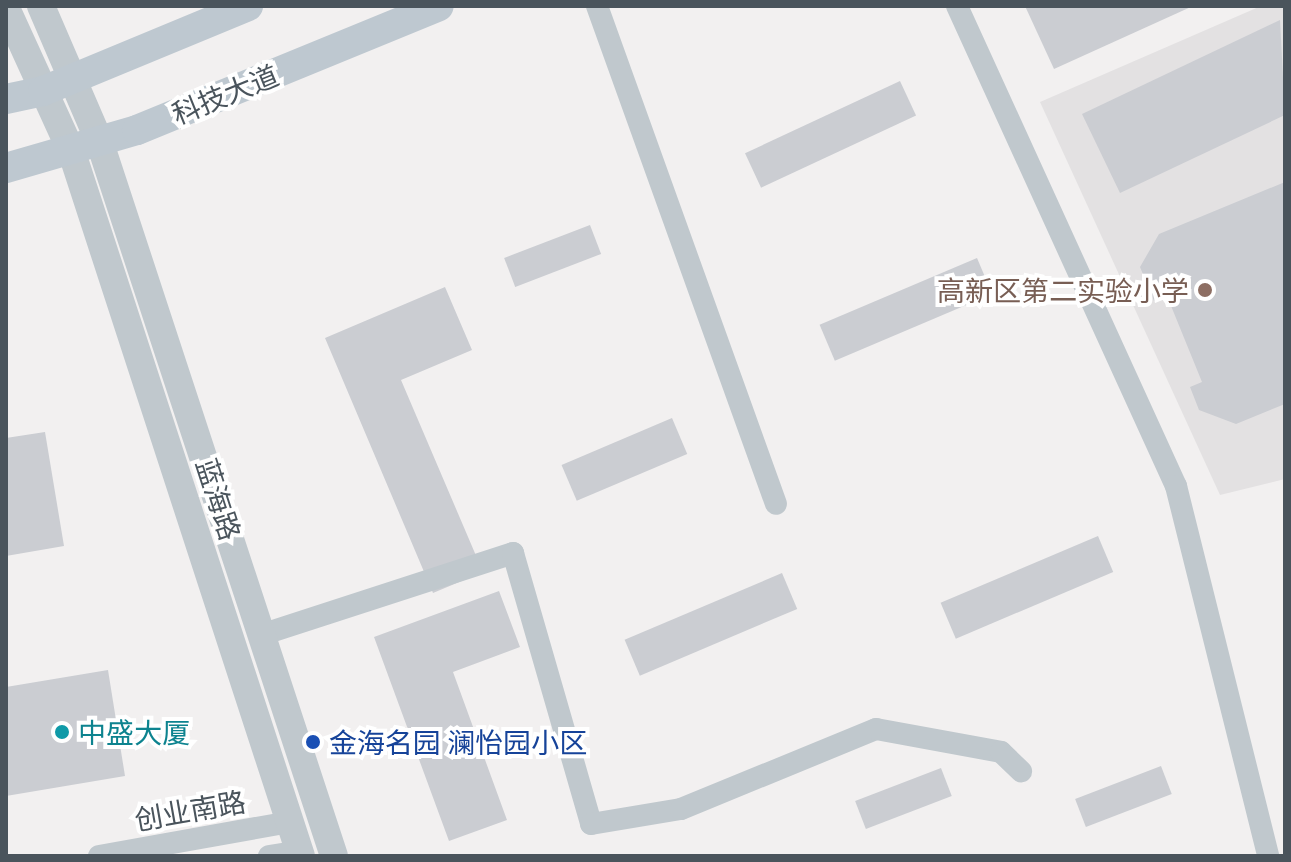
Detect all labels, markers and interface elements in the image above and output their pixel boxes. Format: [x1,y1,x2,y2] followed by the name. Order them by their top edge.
[167,57,283,131] street label: 科技大道
[937,273,1189,307] place label: 高新区第二实验小学
[1196,281,1214,299] marker: 高新区第二实验小学
[190,454,248,544] street label: 蓝海路
[78,715,190,749] place label: 中盛大厦
[53,723,71,741] marker: 中盛大厦
[329,725,587,759] place label: 金海名园 澜怡园小区
[304,733,322,751] marker: 金海名园 澜怡园小区
[132,784,248,836] street label: 创业南路

